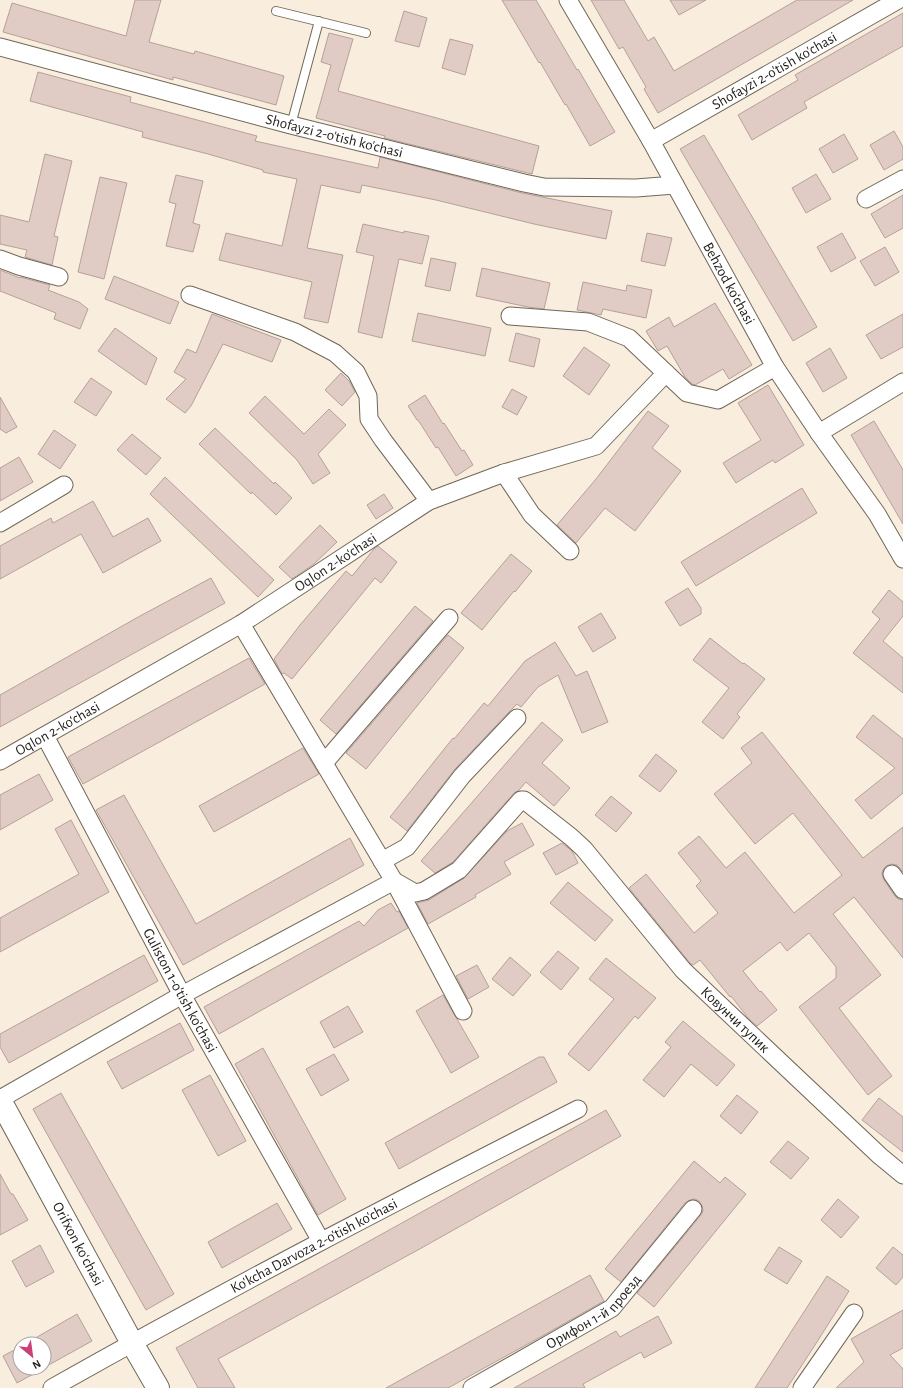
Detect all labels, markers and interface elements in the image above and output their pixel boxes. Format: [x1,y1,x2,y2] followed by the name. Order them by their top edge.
[709,29,839,112] street label: Shofayzi 2-o'tish ko'chasi
[264,111,405,160] street label: Shofayzi 2-o'tish ko'chasi
[701,240,758,327] street label: Behzod ko‘chasi
[292,530,379,594] street label: Oqlon 2-ko‘chasi
[13,698,102,758] street label: Oqlon 2-ko‘chasi
[141,926,220,1055] street label: Guliston 1-o'tish ko'chasi
[698,984,773,1055] street label: Ковунчи тупик
[228,1196,400,1296] street label: Ko'kcha Darvoza 2-o'tish ko'chasi
[50,1200,106,1288] street label: Orifxon koʻchasi
[543,1272,644,1352] street label: Орифон 1-й проезд
[12,1336,52,1376] north arrow
[31,1358,43,1371] text: N

